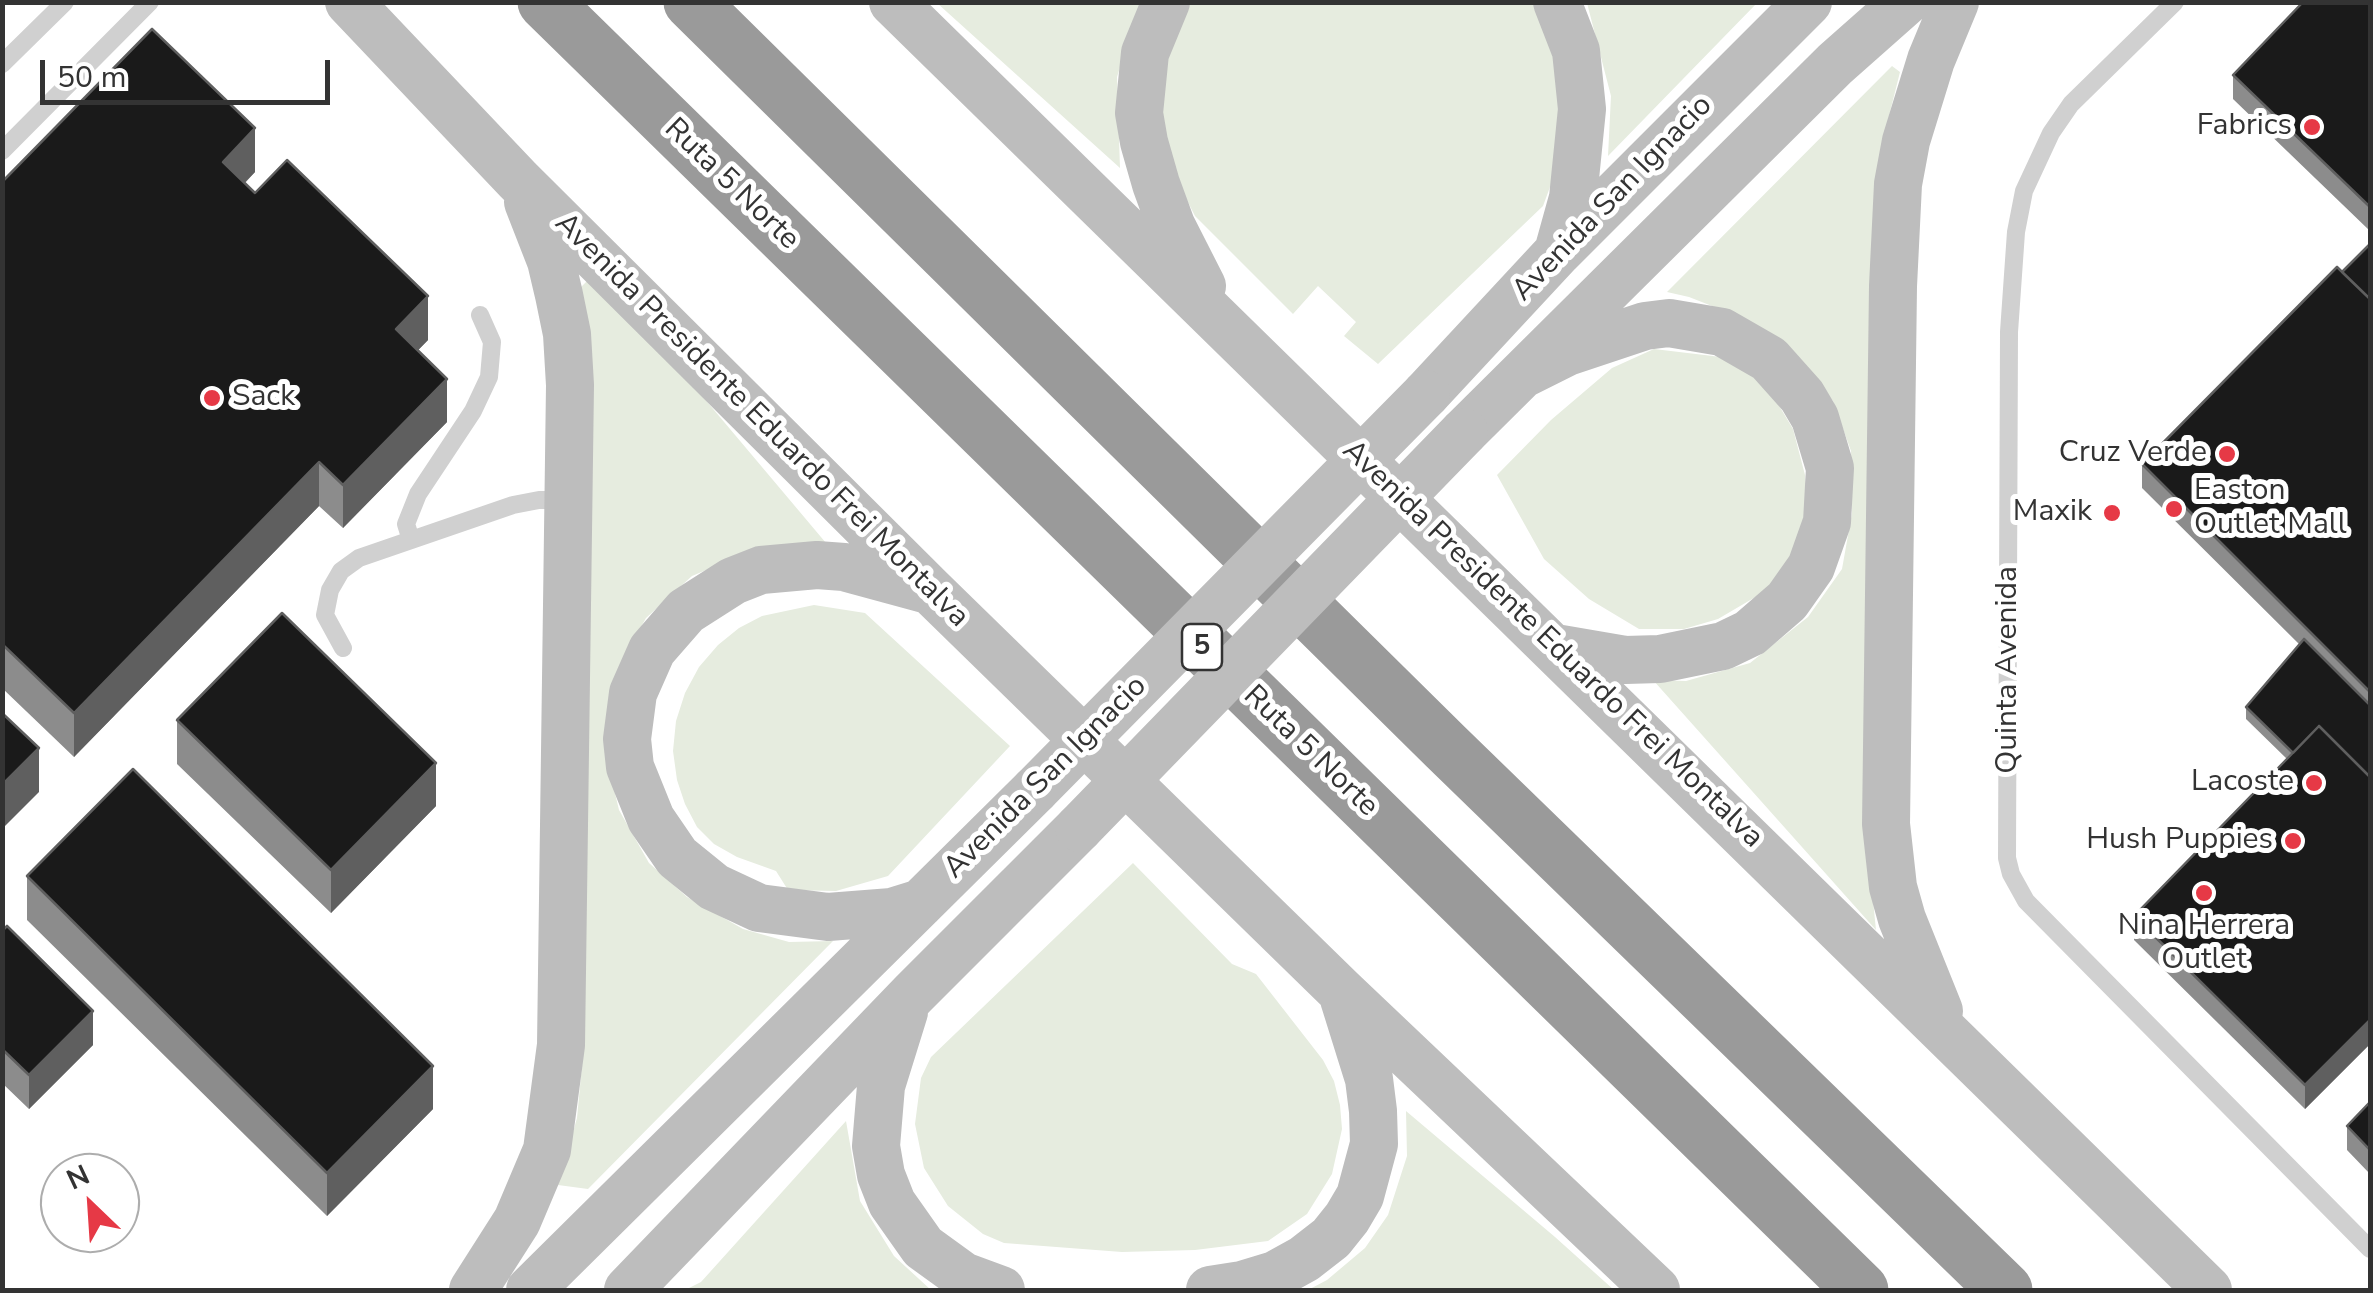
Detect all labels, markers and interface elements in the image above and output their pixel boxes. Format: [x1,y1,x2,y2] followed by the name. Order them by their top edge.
[45,40,335,102] scale bar
[57,57,126,98] text: 50 m
[1506,89,1720,309] street label: Avenida San Ignacio
[2197,109,2292,145] place label: Fabrics
[656,112,806,258] street label: Ruta 5 Norte
[2301,116,2323,138] marker: Fabrics
[546,206,976,636] street label: Avenida Presidente Eduardo Frei Montalva
[232,380,295,416] place label: Sack
[201,387,223,409] marker: Sack
[1334,434,1770,856] street label: Avenida Presidente Eduardo Frei Montalva
[2059,436,2207,472] place label: Cruz Verde
[2216,443,2238,465] marker: Cruz Verde
[2194,474,2347,544] place label: Easton Outlet Mall
[2013,495,2092,531] place label: Maxik
[2163,498,2185,520] marker: Easton Outlet Mall
[2101,502,2123,524] marker: Maxik
[1991,566,2027,774] street label: Quinta Avenida
[1182,624,1222,670] road number: 5
[937,669,1155,887] street label: Avenida San Ignacio
[1235,679,1385,825] street label: Ruta 5 Norte
[2191,765,2294,801] place label: Lacoste
[2303,772,2325,794] marker: Lacoste
[2086,823,2273,859] place label: Hush Puppies
[2282,830,2304,852] marker: Hush Puppies
[2193,882,2215,904] marker: Nina Herrera Outlet
[2118,909,2290,980] place label: Nina Herrera Outlet
[40,1153,140,1253] north arrow
[61,1156,96,1199] text: N

